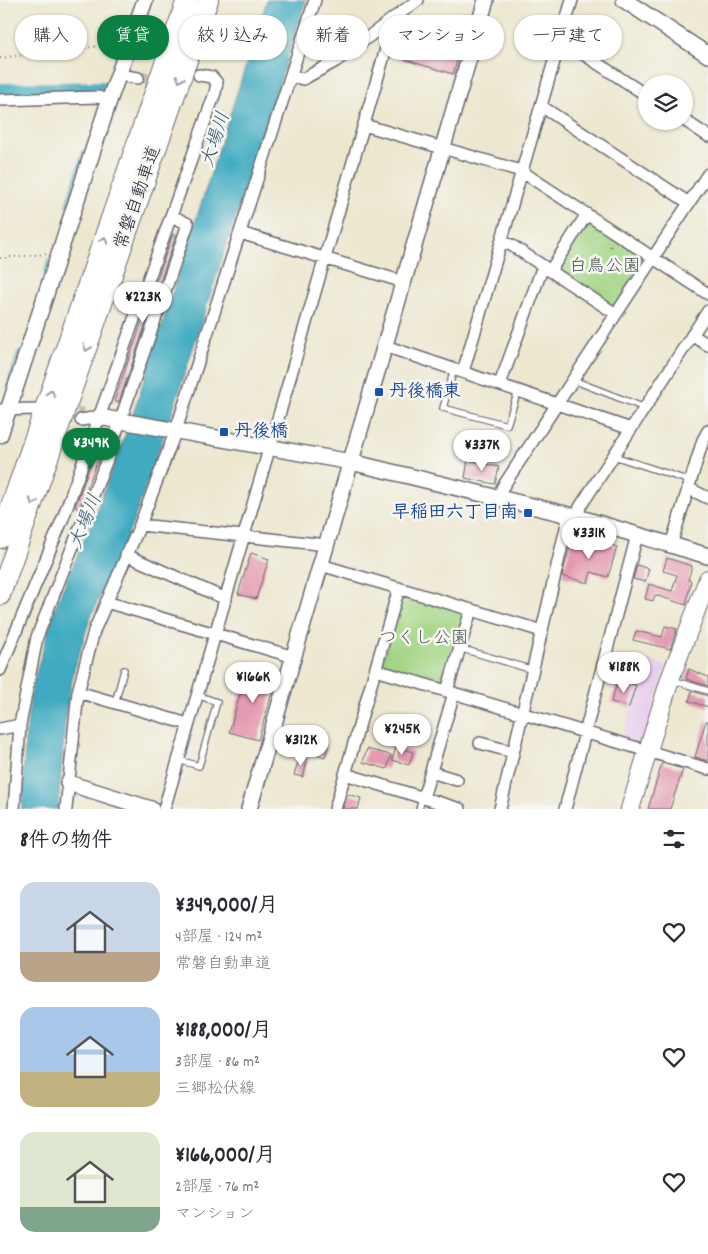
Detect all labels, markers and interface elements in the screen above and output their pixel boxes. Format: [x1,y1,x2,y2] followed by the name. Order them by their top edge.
[15,15,87,60] chip: 購入
[97,15,169,60] chip: 賃貸
[179,15,287,60] chip: 絞り込み
[297,15,369,60] chip: 新着
[379,15,504,60] chip: マンション
[514,15,622,60] chip: 一戸建て
[176,74,186,83] one-way arrow
[638,75,693,130] map controls
[638,75,693,130] button: layers
[195,109,239,171] water label: 大場川
[110,143,168,253] street label: 常磐自動車道
[98,236,108,244] one-way arrow
[569,255,641,280] park label: 白鳥公園
[108,282,178,324] pin: ¥223K
[125,286,161,309] text: ¥223K
[83,344,93,352] one-way arrow
[389,380,461,405] place label: 丹後橋東
[373,386,385,398] marker: 丹後橋東
[45,389,55,398] one-way arrow
[234,420,288,445] place label: 丹後橋
[218,426,230,438] marker: 丹後橋
[56,428,126,470] pin: ¥349K
[447,430,517,472] pin: ¥337K
[73,432,109,455] text: ¥349K
[464,434,500,457] text: ¥337K
[64,491,110,553] water label: 大場川
[29,497,39,506] one-way arrow
[392,501,518,526] place label: 早稲田六丁目南
[522,507,534,519] marker: 早稲田六丁目南
[554,518,624,560] pin: ¥331K
[573,522,605,545] text: ¥331K
[379,627,469,652] park label: つくし公園
[589,652,659,694] pin: ¥188K
[608,656,640,679] text: ¥188K
[218,662,288,704] pin: ¥166K
[236,666,270,689] text: ¥166K
[367,714,437,756] pin: ¥245K
[384,718,420,741] text: ¥245K
[266,724,336,767] pin: ¥312K
[285,729,317,752] text: ¥312K
[660,825,688,853] icon: filters
[20,827,112,857] text: 8件の物件
[175,892,278,922] text: ¥349,000/月
[60,902,120,962] icon: home
[660,918,688,946] icon: heart
[175,926,262,949] text: 4部屋 · 124 m²
[175,953,271,976] text: 常磐自動車道
[175,1017,272,1047] text: ¥188,000/月
[60,1027,120,1087] icon: home
[660,1043,688,1071] icon: heart
[175,1051,260,1074] text: 3部屋 · 86 m²
[175,1078,255,1101] text: 三郷松伏線
[175,1142,276,1172] text: ¥166,000/月
[60,1152,120,1212] icon: home
[660,1168,688,1196] icon: heart
[175,1176,259,1199] text: 2部屋 · 76 m²
[175,1203,254,1226] text: マンション

